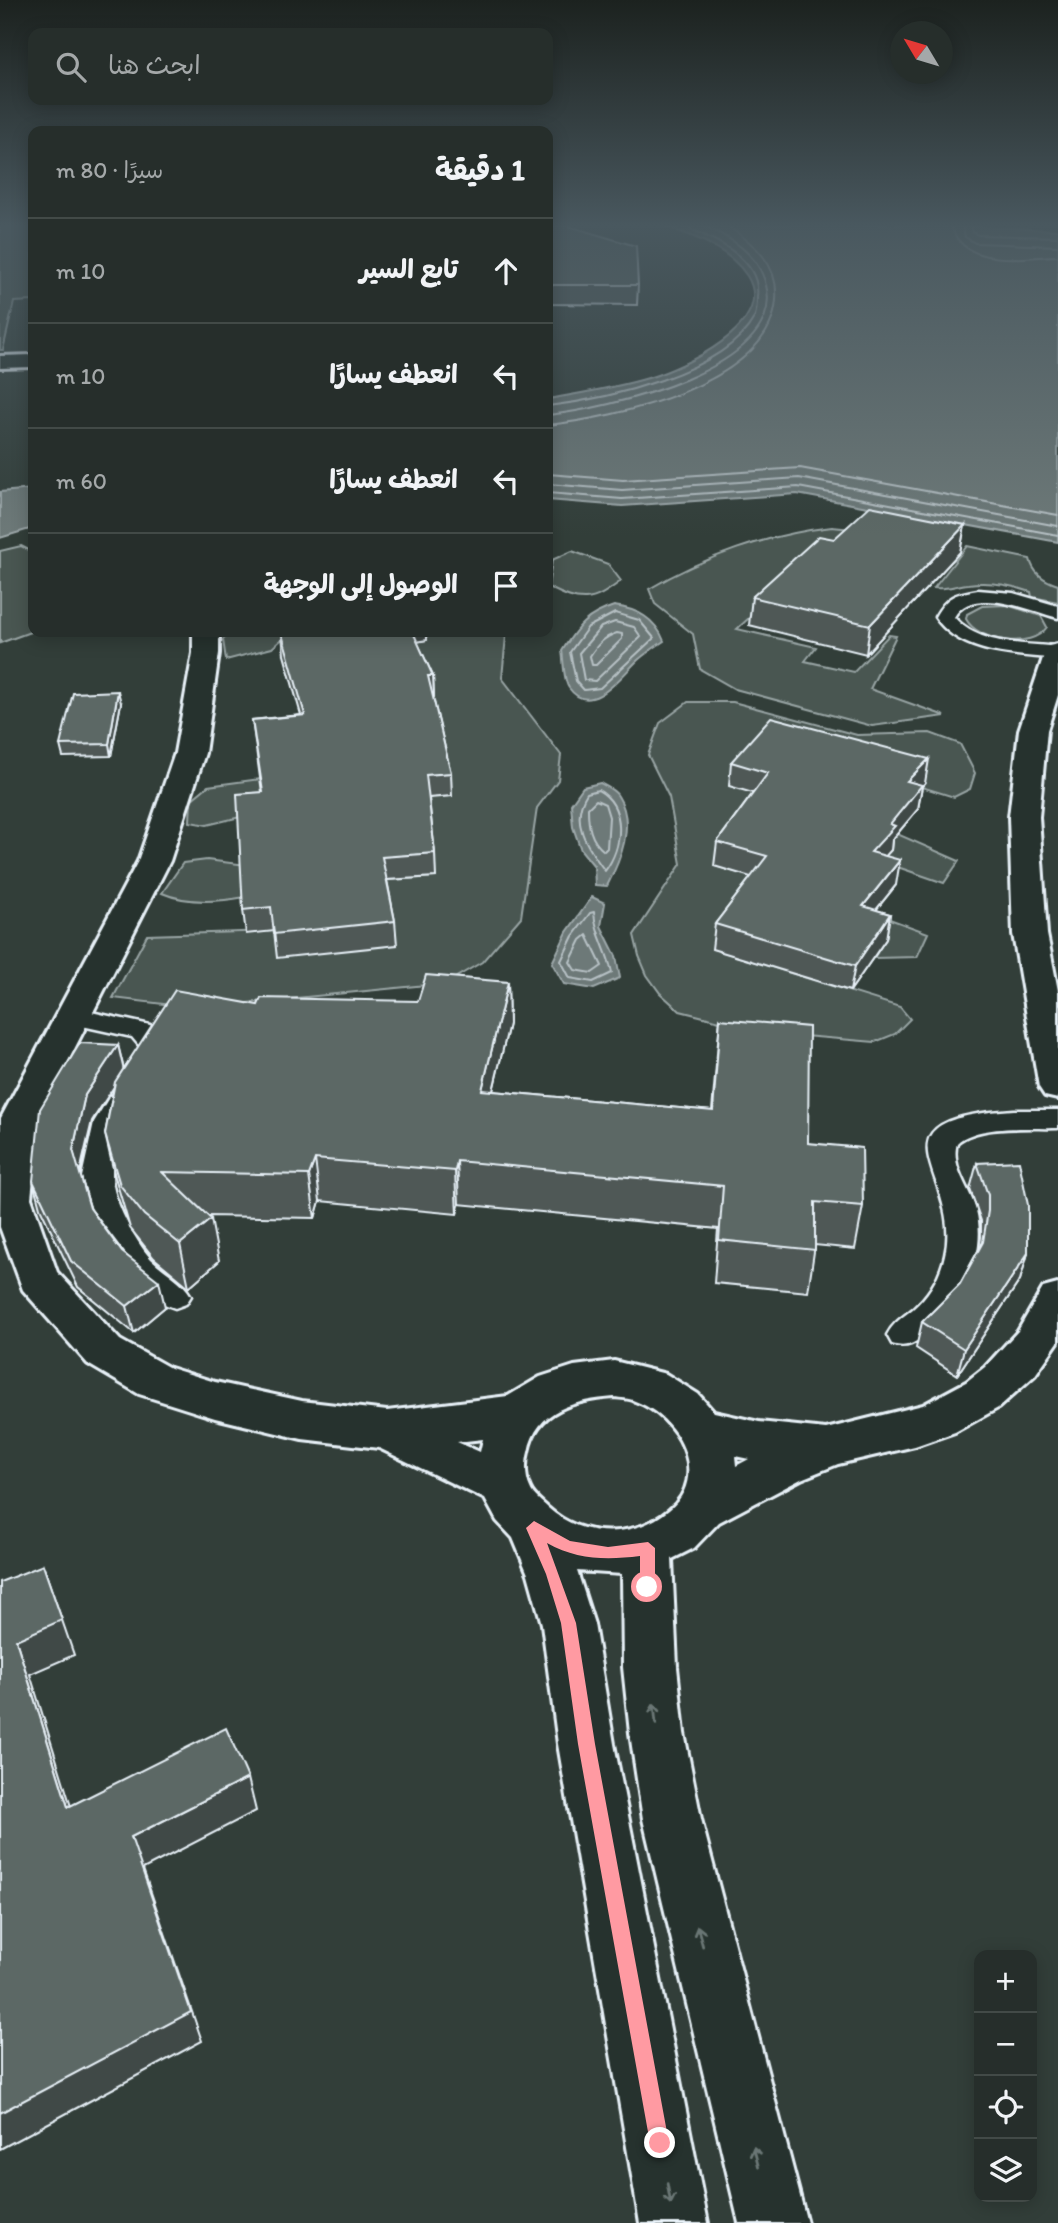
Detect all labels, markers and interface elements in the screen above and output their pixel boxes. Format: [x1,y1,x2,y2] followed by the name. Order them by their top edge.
[890,21,953,84] north arrow
[28,28,553,105] search box
[52,48,90,86] icon: search
[108,49,201,81] text: ابحث هنا
[435,151,525,188] text: 1 دقيقة
[56,156,163,184] text: سيرًا · 80 m
[487,252,525,290] icon: ahead
[360,253,458,285] text: تابع السير
[56,257,105,285] text: 10 m
[487,357,525,395] icon: left
[329,358,458,390] text: انعطف يسارًا
[56,362,105,390] text: 10 m
[487,462,525,500] icon: left
[329,463,458,495] text: انعطف يسارًا
[56,467,107,495] text: 60 m
[487,567,525,605] icon: arrive
[264,568,458,600] text: الوصول إلى الوجهة
[631,1571,662,1602] route start
[648,1703,661,1725] one-way arrow
[693,1925,706,1947] one-way arrow
[974,1950,1037,2202] map controls
[974,1950,1037,2013] button: +
[974,2013,1037,2076] button: −
[974,2076,1037,2139] button: locate
[644,2127,675,2158] route end
[974,2139,1037,2202] button: layers
[749,2146,762,2169] one-way arrow
[663,2182,676,2204] one-way arrow

